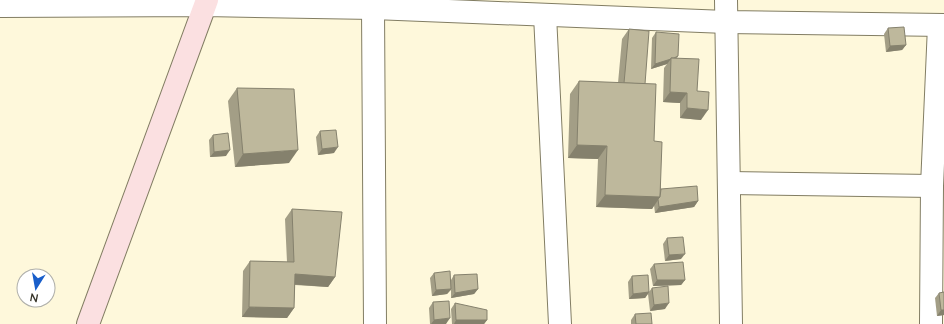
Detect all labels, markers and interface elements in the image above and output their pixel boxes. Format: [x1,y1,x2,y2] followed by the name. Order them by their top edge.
[16,268,56,308] north arrow
[29,291,39,305] text: N

